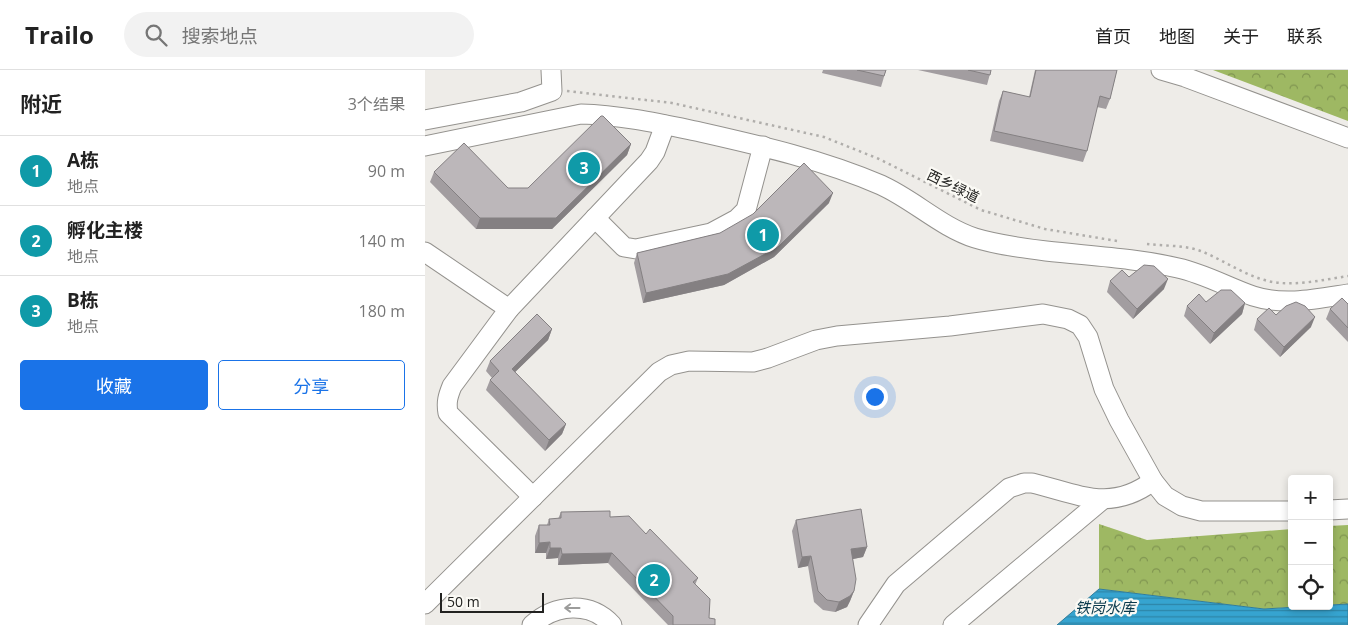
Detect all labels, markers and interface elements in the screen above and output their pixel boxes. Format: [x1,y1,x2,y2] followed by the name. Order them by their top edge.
[124,12,474,57] search box
[25,18,94,51] text: Trailo
[142,21,170,49] icon: search
[182,23,258,49] text: 搜索地点
[1095,24,1131,48] text: 首页
[1159,24,1195,48] text: 地图
[1223,24,1259,48] text: 关于
[1287,24,1323,48] text: 联系
[20,90,62,118] text: 附近
[348,93,405,115] text: 3个结果
[67,147,99,173] text: A栋
[568,149,600,187] pin: 3
[31,160,41,182] text: 1
[368,160,405,182] text: 90 m
[924,165,983,206] street label: 西乡绿道
[67,175,99,197] text: 地点
[747,216,779,254] pin: 1
[67,217,143,243] text: 孵化主楼
[31,230,41,252] text: 2
[359,230,405,252] text: 140 m
[67,245,99,267] text: 地点
[67,287,99,313] text: B栋
[31,300,41,322] text: 3
[359,300,405,322] text: 180 m
[67,315,99,337] text: 地点
[20,360,208,410] button: 收藏
[218,360,405,410] button: 分享
[862,384,888,410] your location
[1288,475,1333,610] map controls
[1288,475,1333,520] button: +
[1288,520,1333,565] button: −
[638,561,670,599] pin: 2
[1288,565,1333,610] button: locate
[440,590,544,613] scale bar
[447,592,480,611] text: 50 m
[1075,597,1138,617] water label: 铁岗水库
[565,603,581,613] one-way arrow

